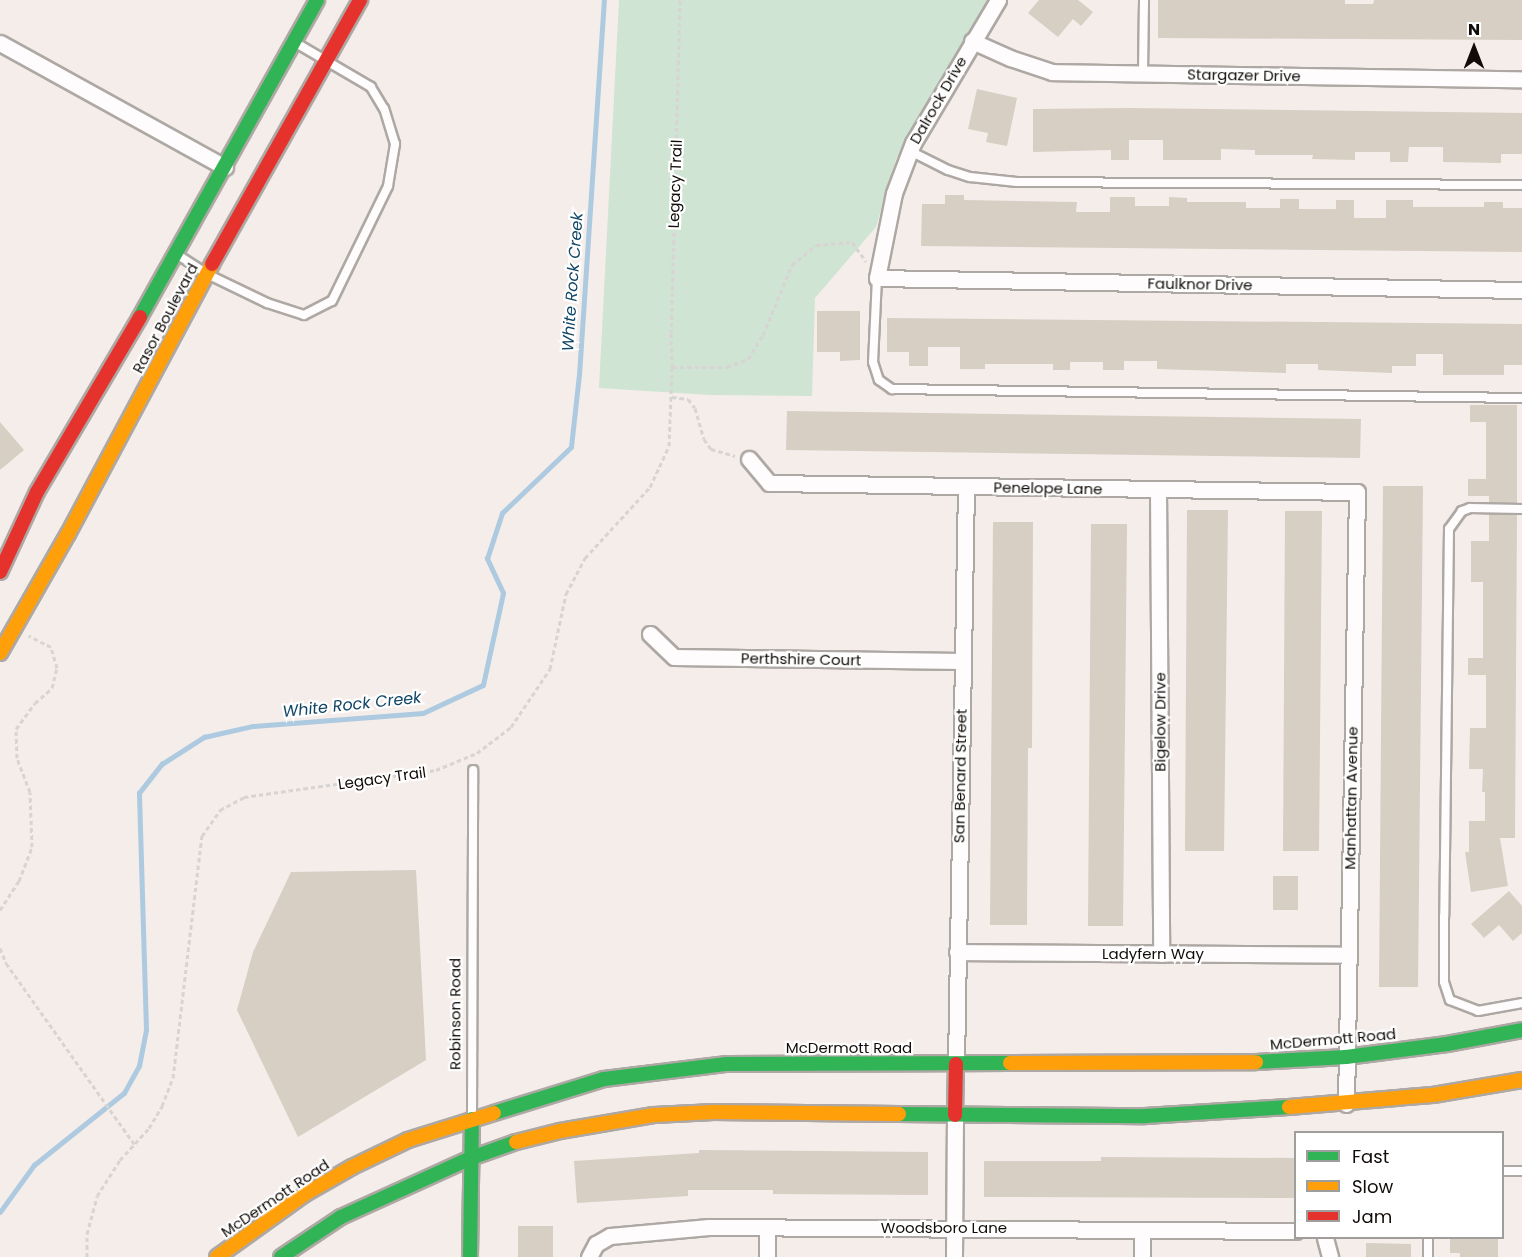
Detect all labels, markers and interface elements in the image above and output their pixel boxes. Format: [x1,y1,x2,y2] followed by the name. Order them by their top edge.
[1444,18,1504,78] north arrow
[1468,18,1480,41] text: N
[906,53,970,147] street label: Dalrock Drive
[1187,65,1301,85] street label: Stargazer Drive
[664,139,686,229] street label: Legacy Trail
[559,212,587,352] water label: White Rock Creek
[128,260,202,376] street label: Rasor Boulevard
[1147,274,1253,294] street label: Faulknor Drive
[993,478,1103,498] street label: Penelope Lane
[741,649,861,669] street label: Perthshire Court
[1151,672,1169,772] street label: Bigelow Drive
[282,688,422,722] water label: White Rock Creek
[950,709,970,843] street label: San Benard Street
[1341,726,1361,870] street label: Manhattan Avenue
[337,763,427,793] street label: Legacy Trail
[1102,945,1204,963] street label: Ladyfern Way
[446,958,464,1070] street label: Robinson Road
[1269,1025,1397,1053] street label: McDermott Road
[786,1039,912,1057] street label: McDermott Road
[1294,1131,1504,1239] legend
[1352,1144,1389,1169] text: Fast
[218,1155,332,1241] street label: McDermott Road
[1352,1174,1393,1199] text: Slow
[1352,1204,1392,1229] text: Jam
[881,1219,1007,1237] street label: Woodsboro Lane

